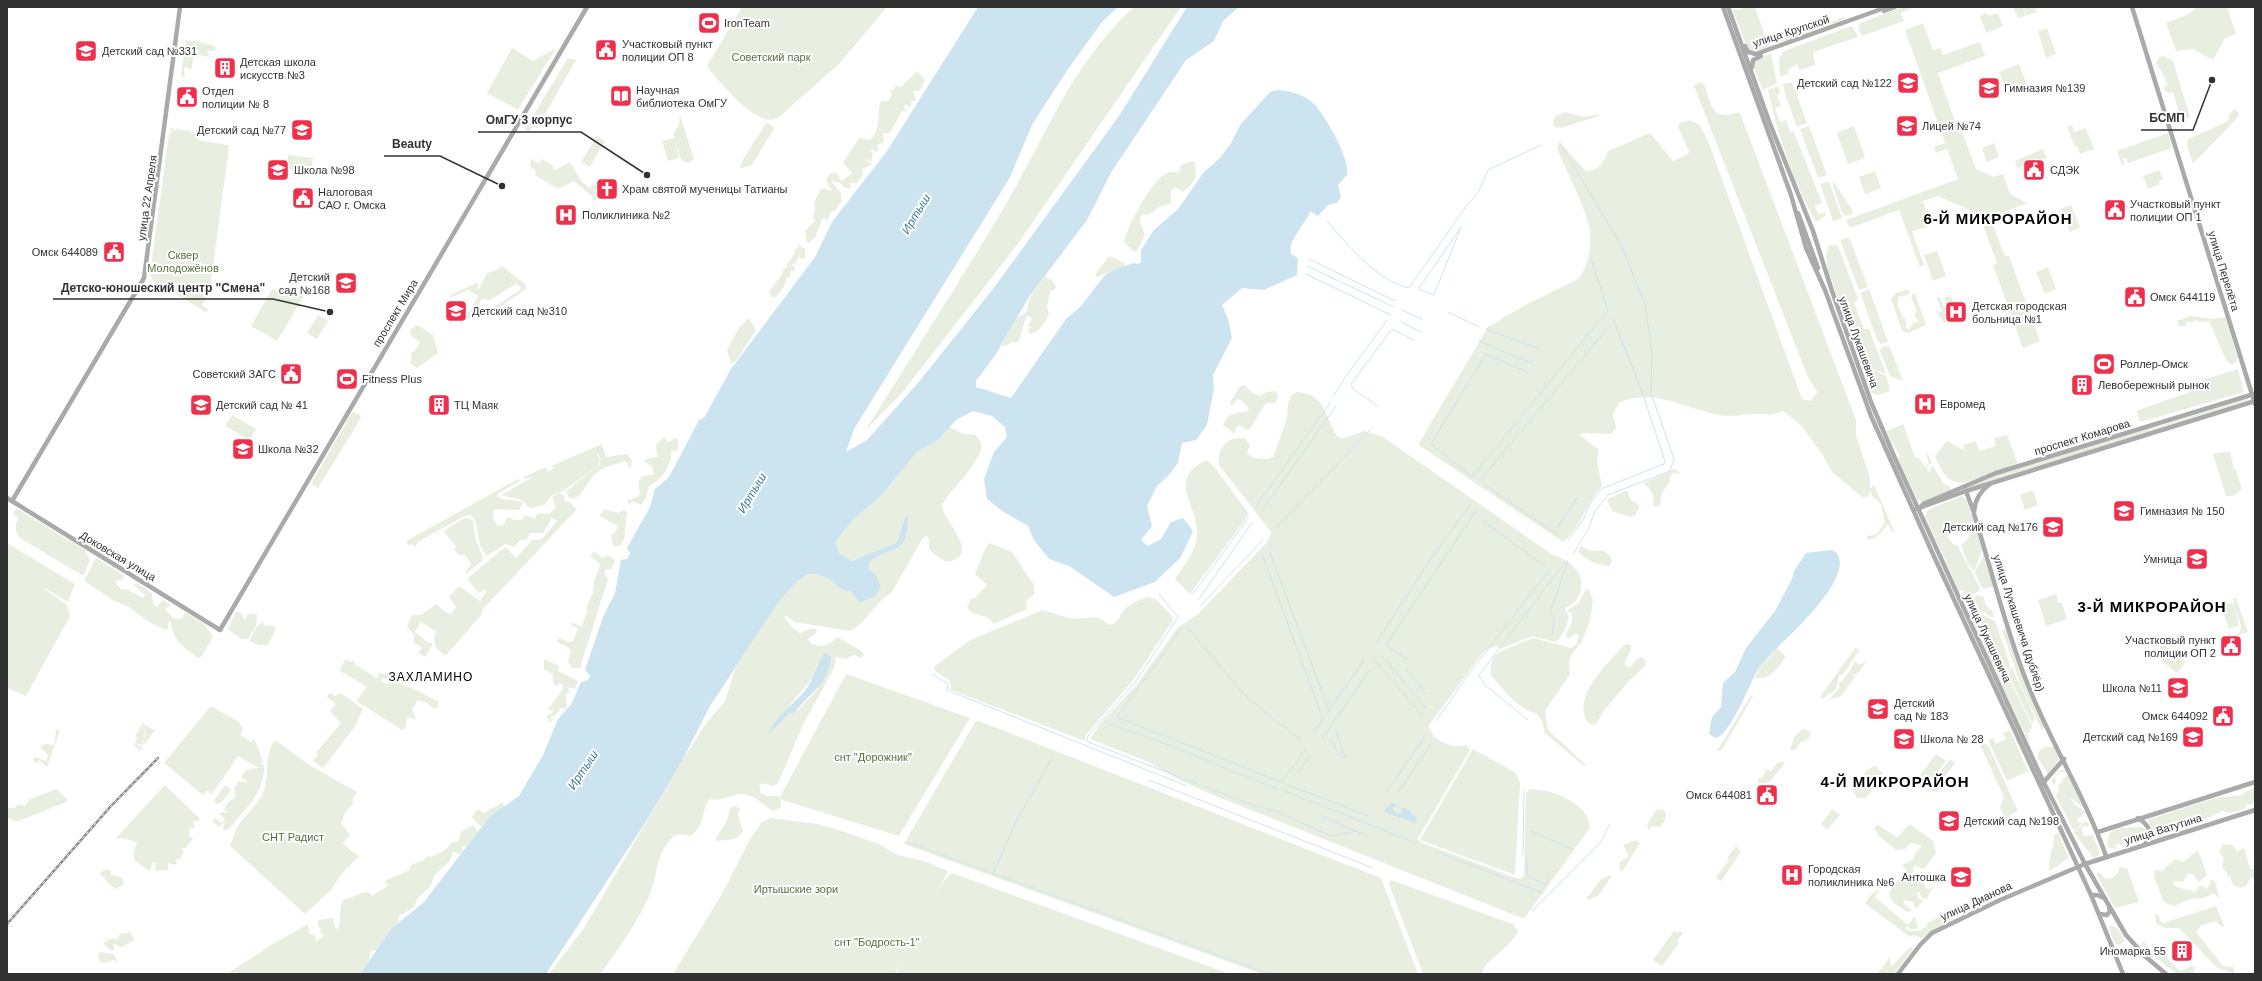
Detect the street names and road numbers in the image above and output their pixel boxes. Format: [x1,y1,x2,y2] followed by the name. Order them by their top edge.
[1751,13,1831,49] street label: улица Крупской
[135,154,159,241] street label: улица 22 Апреля
[2206,230,2242,313] street label: улица Перелёта
[370,276,420,349] street label: проспект Мира
[1837,295,1881,390] street label: улица Лукашевича
[2033,417,2132,457] street label: проспект Комарова
[78,529,159,584] street label: Доковская улица
[1991,553,2047,693] street label: улица Лукашевича (дублёр)
[1962,592,2014,685] street label: улица Лукашевича
[2123,811,2204,847] street label: улица Ватутина
[1939,879,2014,923] street label: улица Дианова

